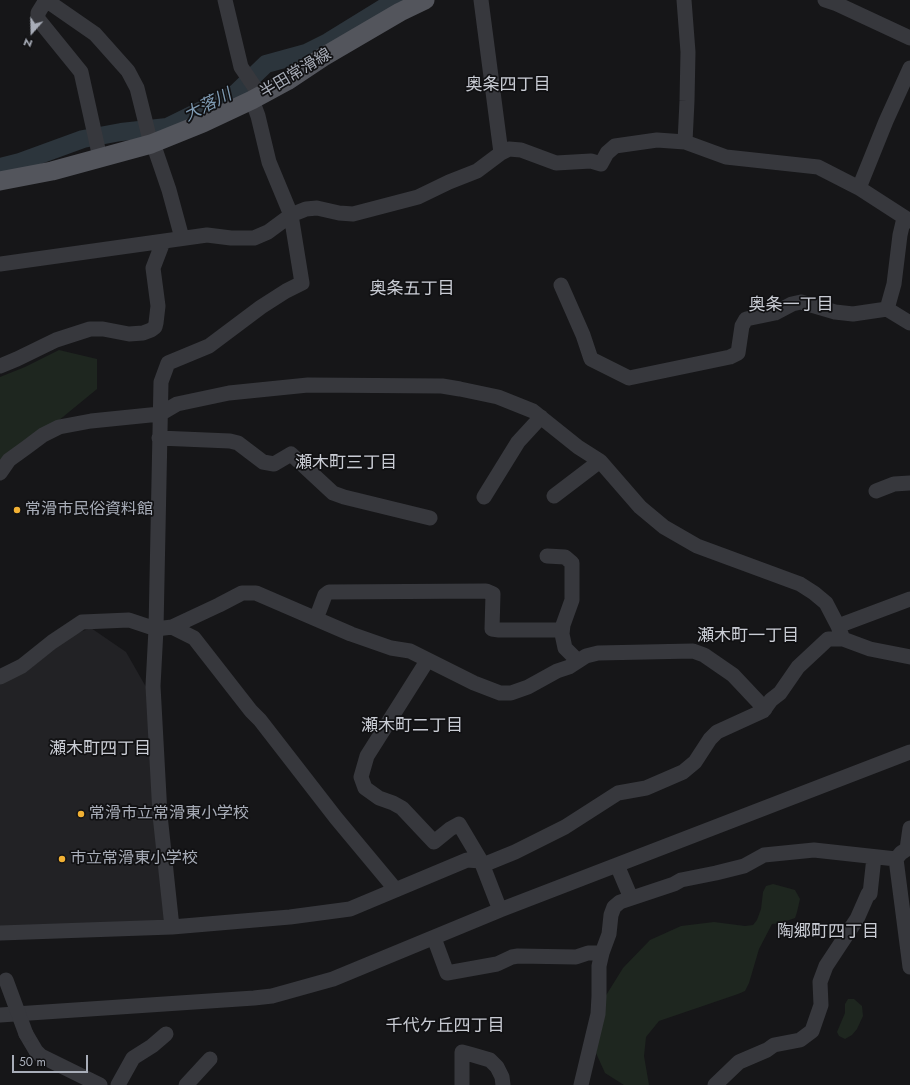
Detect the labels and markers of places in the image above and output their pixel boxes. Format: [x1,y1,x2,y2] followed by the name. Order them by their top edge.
[25,500,153,520] place label: 常滑市民俗資料館
[12,505,22,515] marker: 常滑市民俗資料館
[89,804,249,824] place label: 常滑市立常滑東小学校
[76,809,86,819] marker: 常滑市立常滑東小学校
[70,849,198,869] place label: 市立常滑東小学校
[57,854,67,864] marker: 市立常滑東小学校

